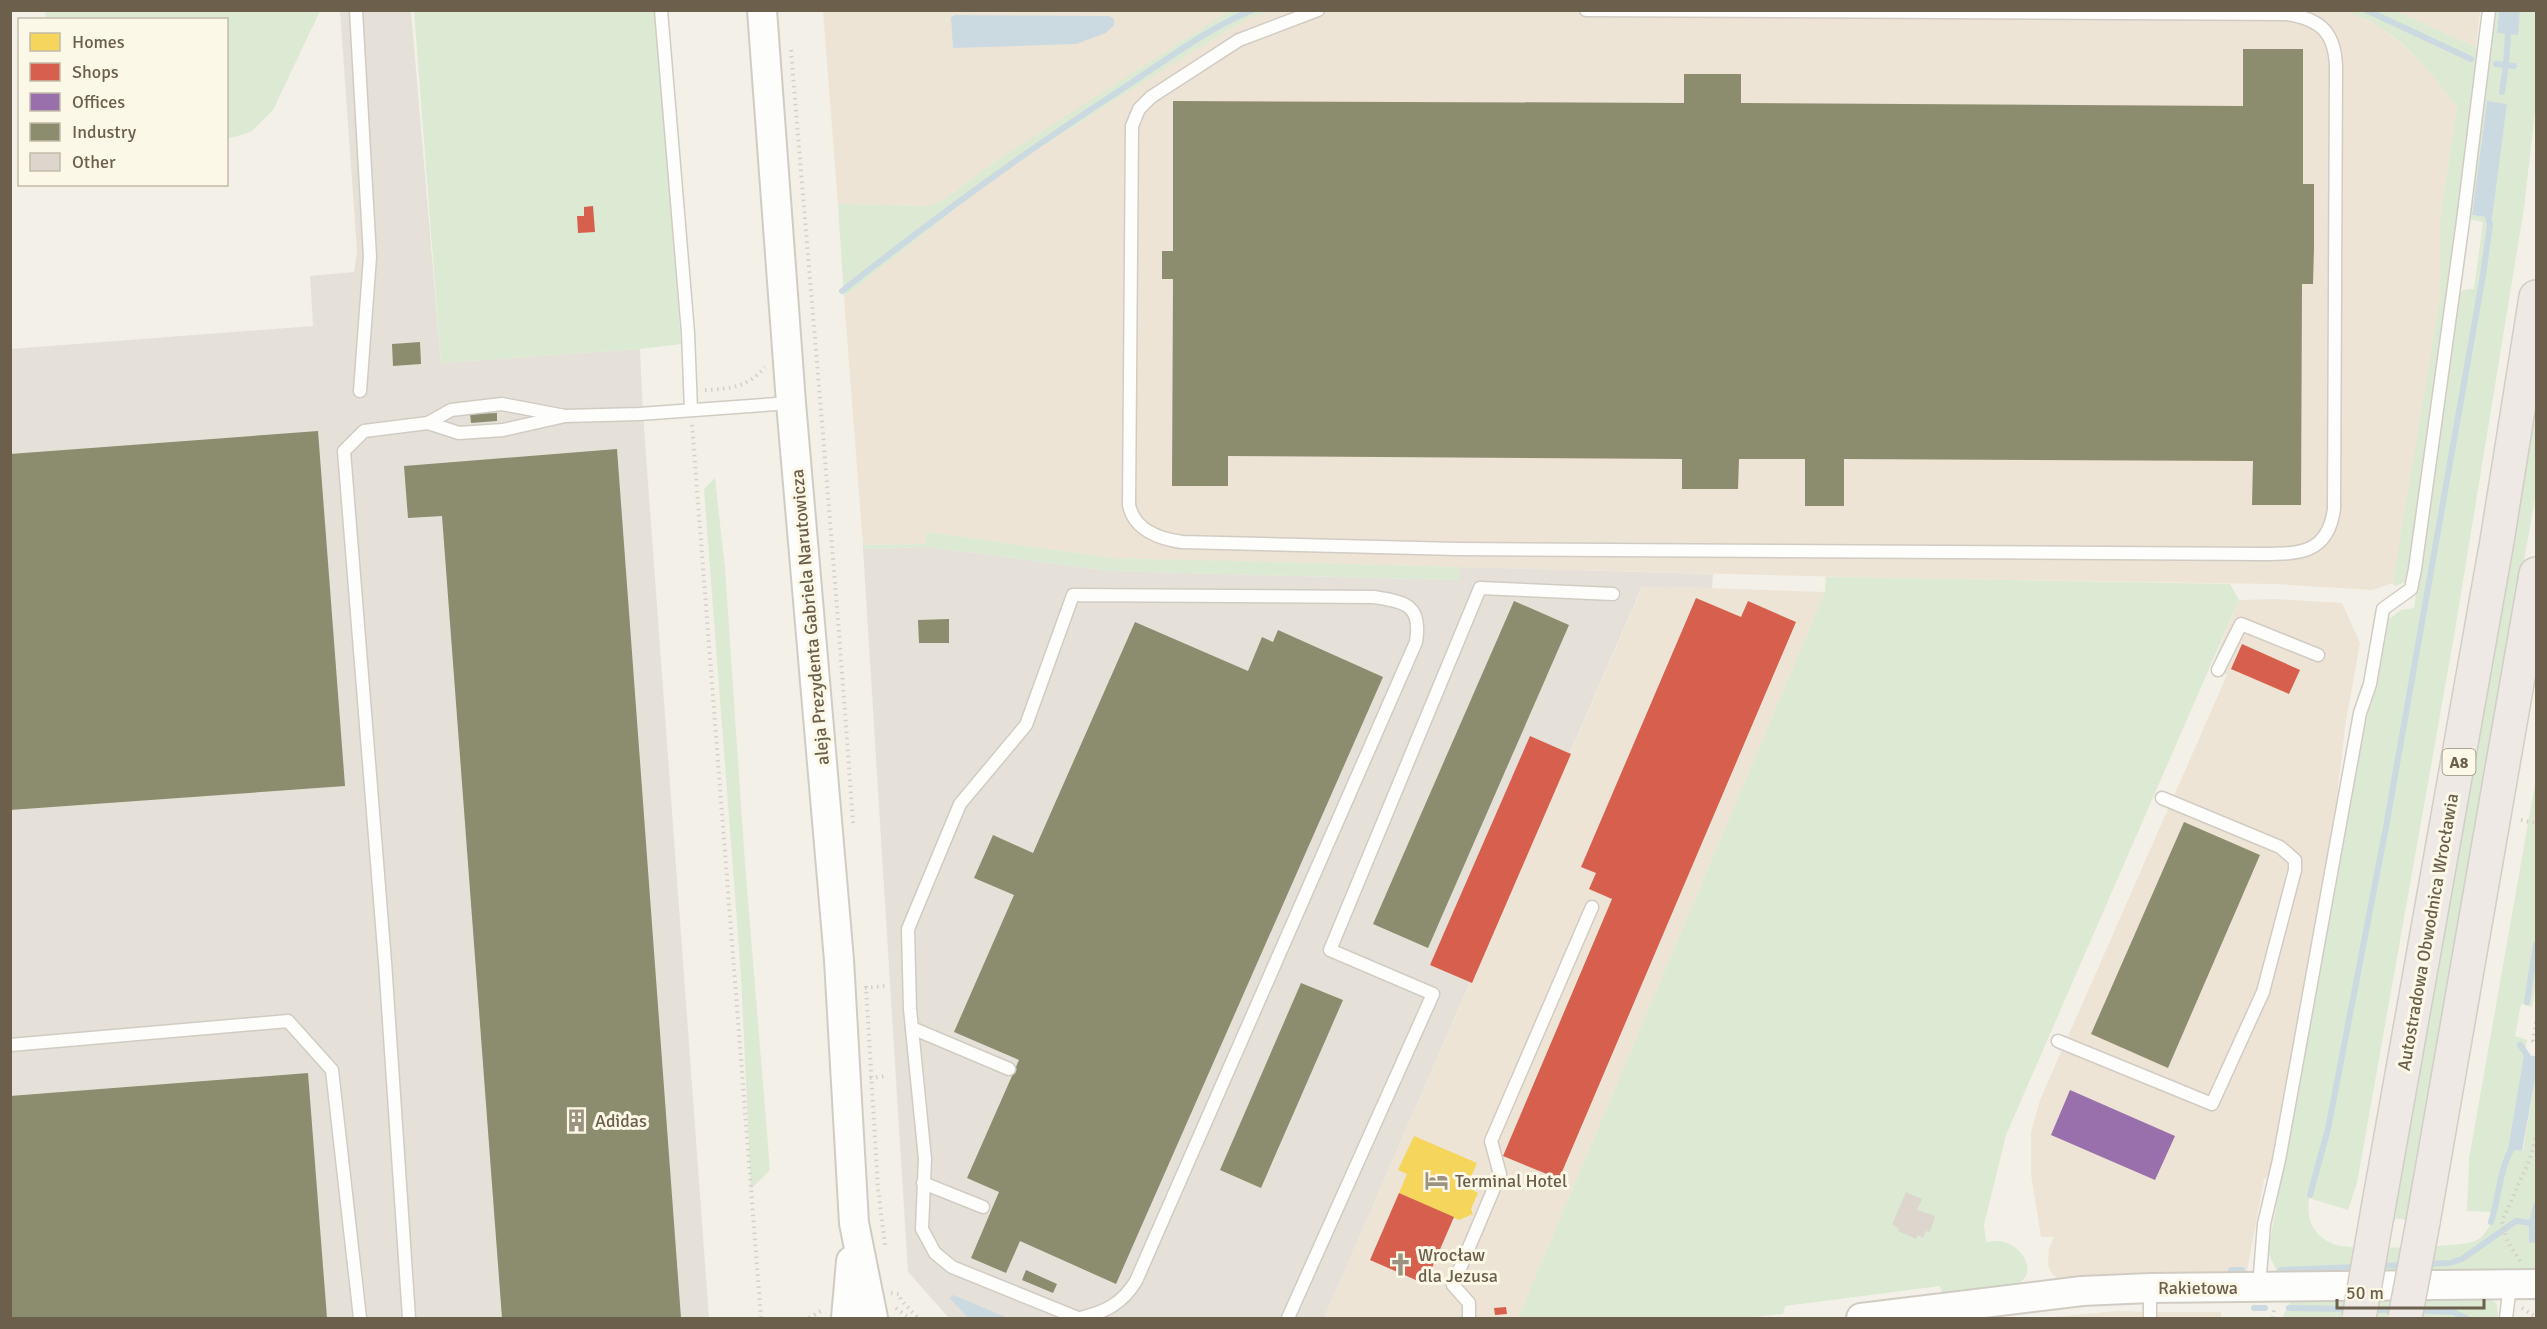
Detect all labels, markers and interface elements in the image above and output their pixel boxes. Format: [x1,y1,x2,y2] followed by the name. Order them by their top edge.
[18,18,228,186] legend
[72,31,125,53] text: Homes
[72,61,119,83] text: Shops
[72,91,125,113] text: Offices
[72,121,137,143] text: Industry
[72,151,116,173] text: Other
[786,468,834,766] street label: aleja Prezydenta Gabriela Narutowicza
[2442,749,2476,775] road number: A8
[2393,792,2463,1072] street label: Autostradowa Obwodnica Wrocławia
[564,1108,590,1134] building icon: Adidas
[595,1110,647,1132] place label: Adidas
[1424,1168,1450,1194] hotel icon: Terminal Hotel
[1455,1170,1567,1192] place label: Terminal Hotel
[1418,1244,1498,1287] place label: Wrocław dla Jezusa
[1387,1252,1413,1278] church icon: Wrocław dla Jezusa
[2337,1272,2484,1310] scale bar
[2158,1277,2238,1299] street label: Rakietowa
[2346,1282,2384,1304] text: 50 m

